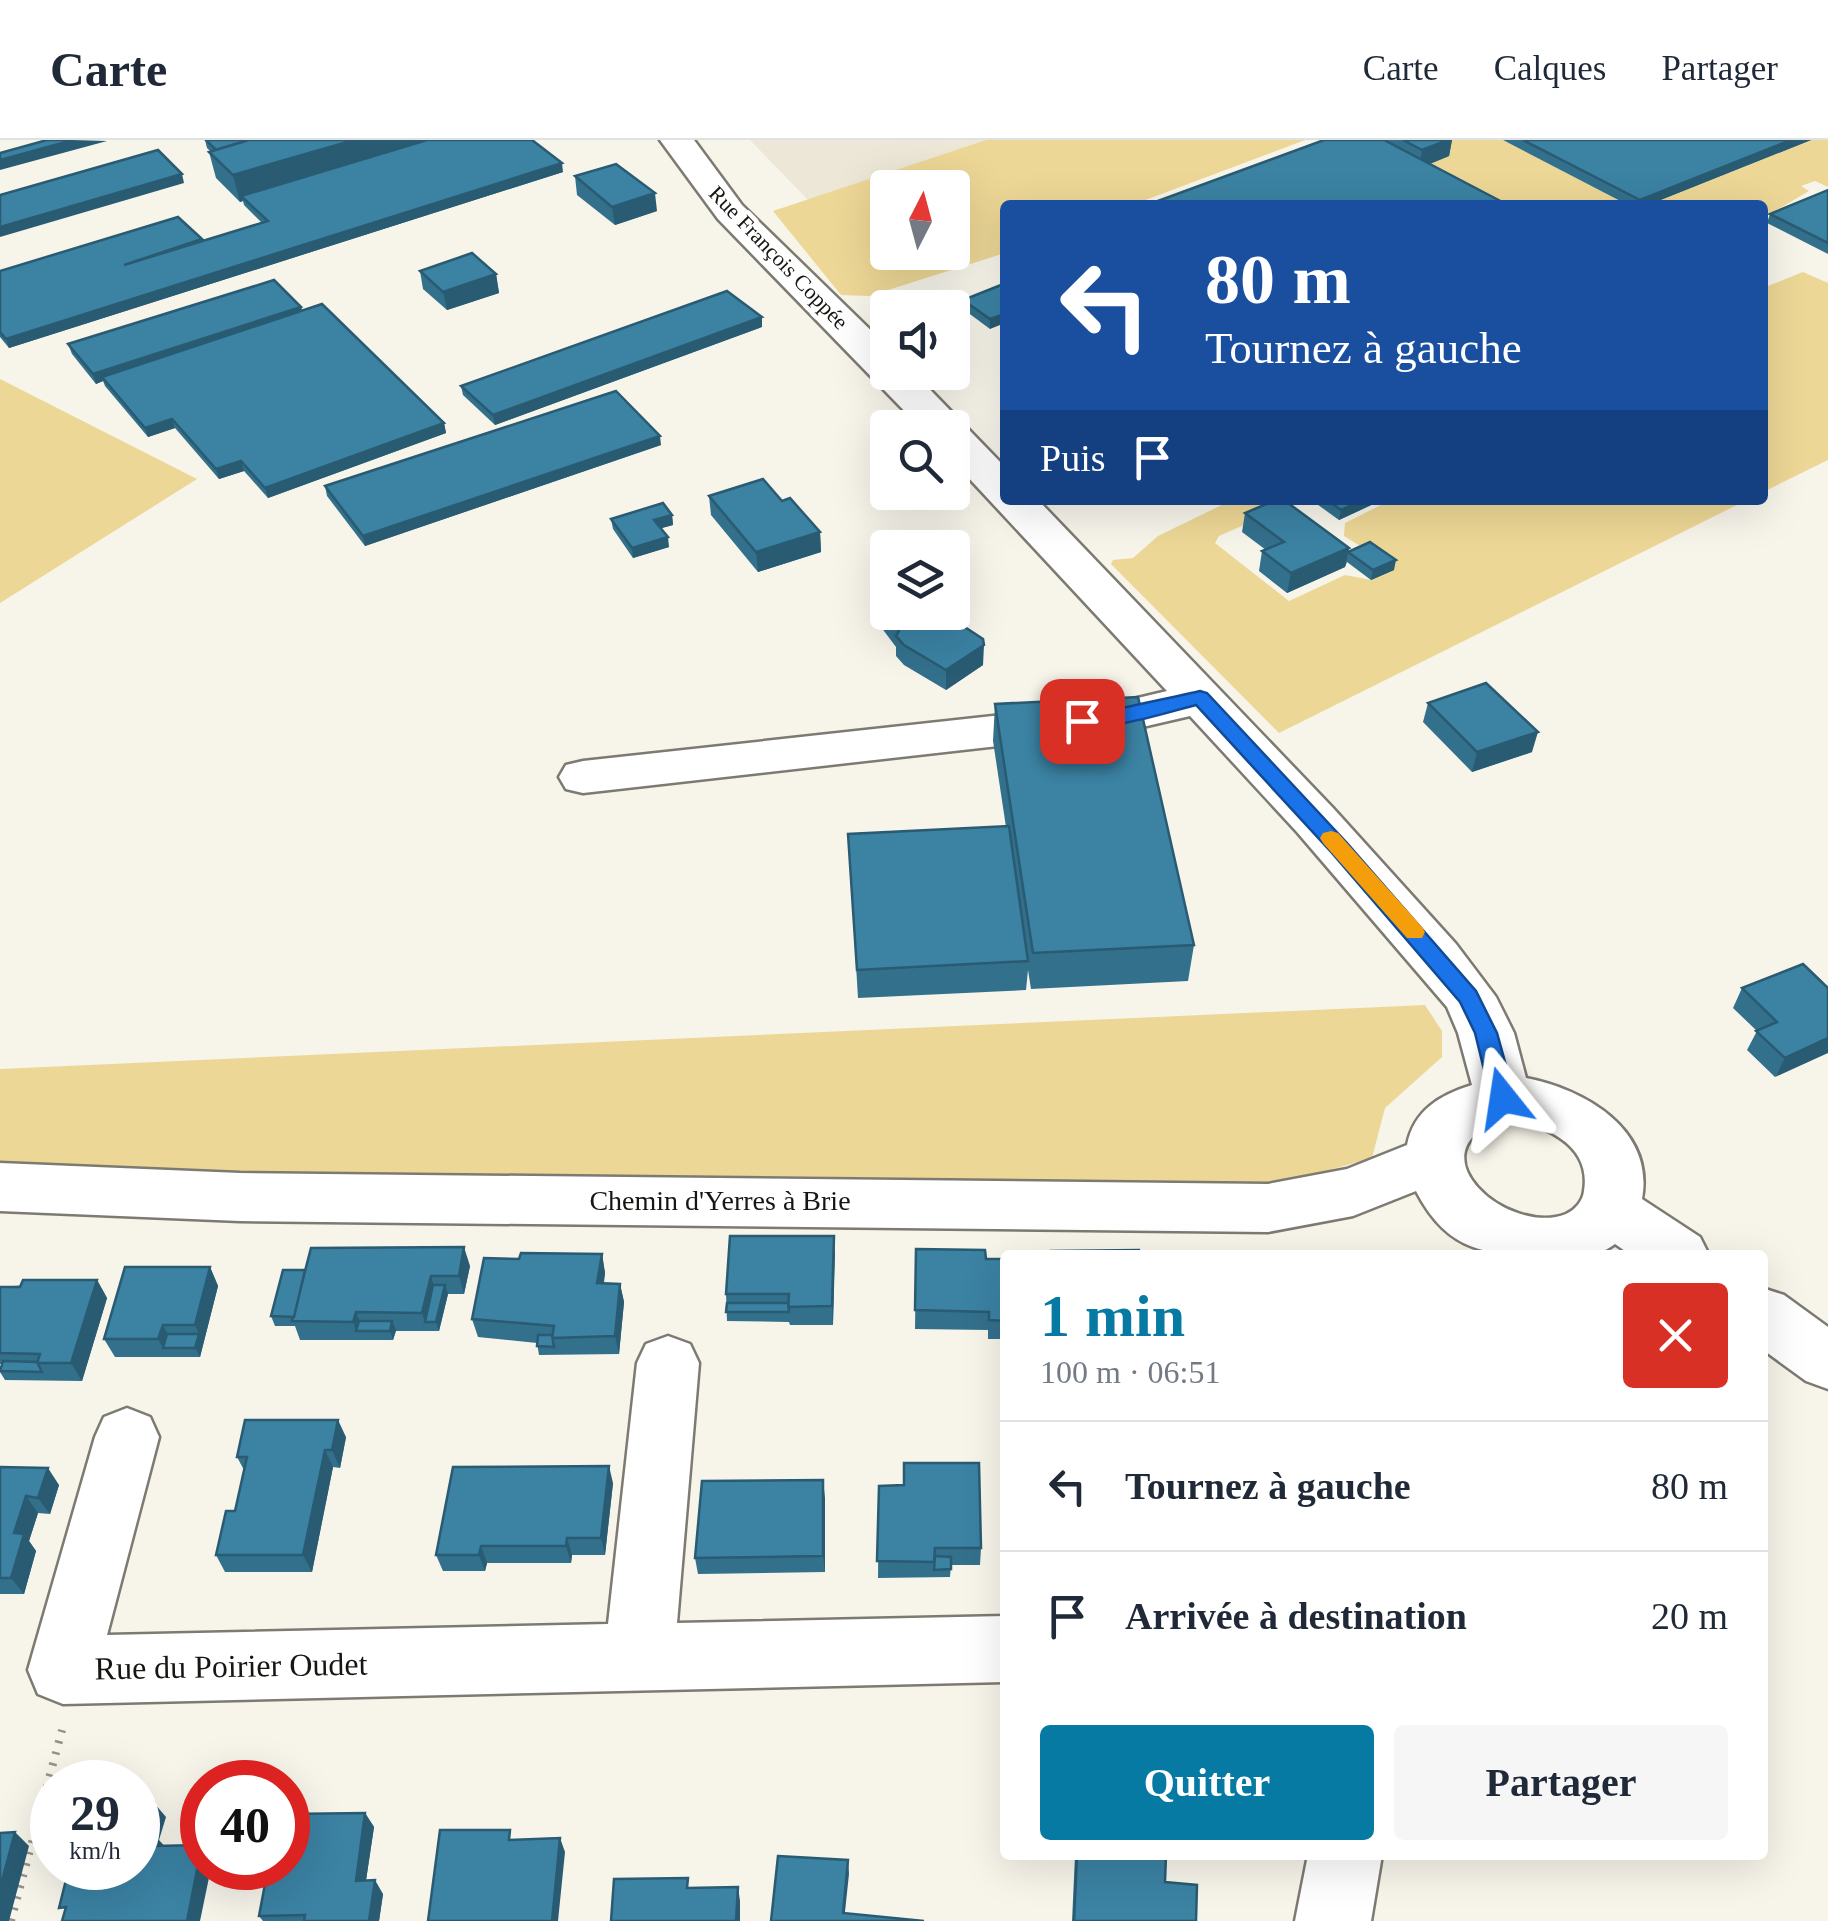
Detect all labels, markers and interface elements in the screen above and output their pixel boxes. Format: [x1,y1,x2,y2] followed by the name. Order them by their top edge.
[50,43,167,96] text: Carte
[1363,49,1439,88] text: Carte
[1494,49,1606,88] text: Calques
[1661,49,1778,88] text: Partager
[870,170,970,270] north arrow
[870,170,970,630] map controls
[704,181,853,334] street label: Rue François Coppée
[1040,240,1170,370] icon: left
[1205,241,1351,318] text: 80 m
[870,290,970,390] button: sound
[1205,323,1522,373] text: Tournez à gauche
[870,410,970,510] button: search
[1125,430,1180,485] icon: arrive
[1040,437,1105,479] text: Puis
[870,530,970,630] button: layers
[1040,679,1125,764] pin
[1055,694,1110,749] icon: arrive
[1451,1046,1555,1150] position arrow
[589,1185,851,1216] street label: Chemin d'Yerres à Brie
[1040,1283,1185,1349] text: 1 min
[1623,1283,1728,1388] button: close
[1040,1354,1220,1390] text: 100 m · 06:51
[1040,1459,1095,1514] icon: left
[1125,1465,1411,1507] text: Tournez à gauche
[1651,1465,1728,1507] text: 80 m
[1040,1589,1095,1644] icon: arrive
[1125,1595,1467,1637] text: Arrivée à destination
[1651,1595,1728,1637] text: 20 m
[94,1646,368,1686] street label: Rue du Poirier Oudet
[1040,1725,1374,1840] button: Quitter
[1394,1725,1728,1840] button: Partager
[180,1760,310,1890] speed limit sign: 40
[70,1785,120,1841] text: 29
[69,1837,121,1864] text: km/h

